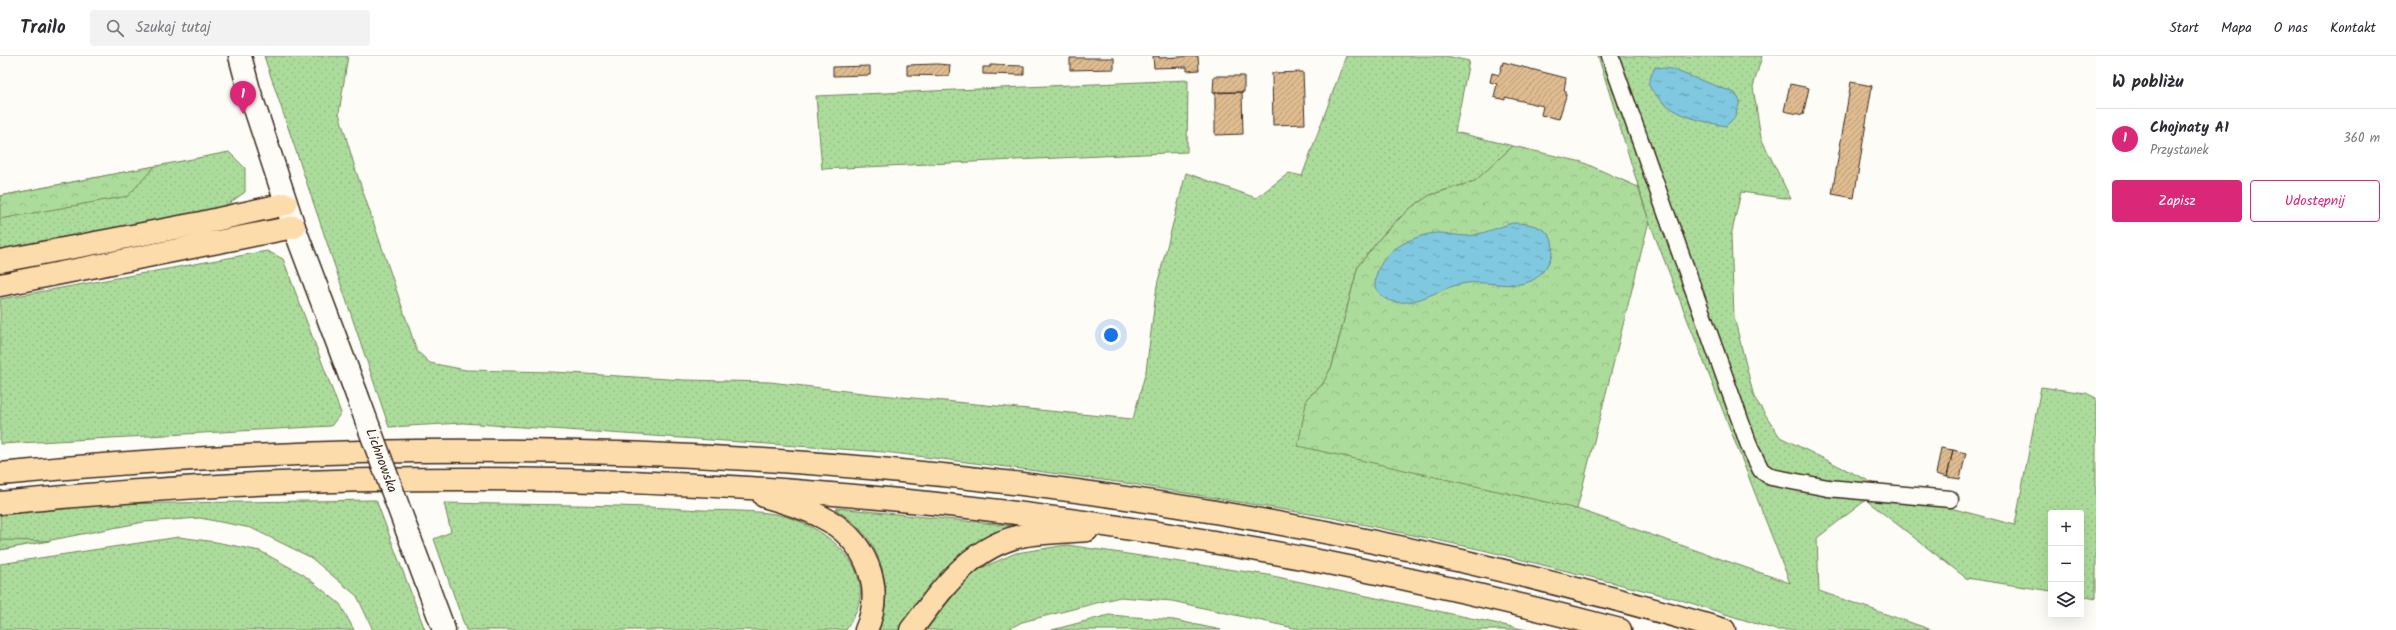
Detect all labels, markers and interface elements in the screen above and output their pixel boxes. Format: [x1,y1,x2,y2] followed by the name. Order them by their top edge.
[90,10,370,46] search box
[20,13,66,43] text: Trailo
[136,16,211,40] text: Szukaj tutaj
[104,17,126,39] icon: search
[2169,17,2199,39] text: Start
[2221,17,2252,39] text: Mapa
[2274,17,2308,39] text: O nas
[2330,17,2376,39] text: Kontakt
[2112,69,2183,96] text: W pobliżu
[230,81,256,114] pin: 1
[2150,116,2229,140] text: Chojnaty A1
[2123,128,2127,149] text: 1
[2343,128,2380,149] text: 360 m
[2150,140,2209,161] text: Przystanek
[2112,180,2242,222] button: Zapisz
[2250,180,2380,222] button: Udostępnij
[1101,325,1121,345] your location
[359,425,403,496] street label: Lichnowska
[2048,510,2084,618] map controls
[2048,510,2084,546] button: +
[2048,546,2084,582] button: −
[2048,582,2084,618] button: layers

